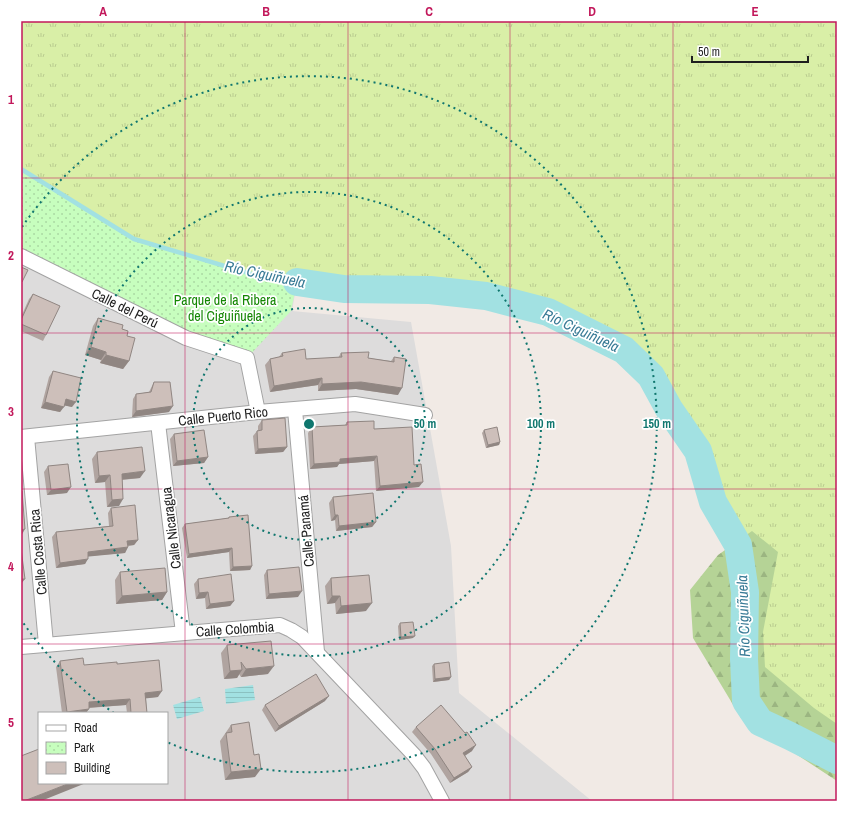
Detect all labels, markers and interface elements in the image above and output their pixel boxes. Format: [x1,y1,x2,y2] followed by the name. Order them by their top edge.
[99,3,107,20] text: A
[262,3,270,20] text: B
[425,3,433,20] text: C
[588,3,596,20] text: D
[751,3,759,20] text: E
[692,38,808,64] scale bar
[698,44,720,60] text: 50 m
[8,91,14,108] text: 1
[8,247,14,264] text: 2
[223,255,307,293] water label: Río Ciguiñuela
[89,284,161,332] street label: Calle del Perú
[174,291,277,325] park label: Parque de la Ribera del Ciguiñuela
[539,303,623,357] water label: Río Ciguiñuela
[177,402,269,430] street label: Calle Puerto Rico
[8,403,14,420] text: 3
[414,416,436,432] text: 50 m
[527,416,555,432] text: 100 m
[643,416,671,432] text: 150 m
[302,417,316,431] centre of rings
[157,485,185,570] street label: Calle Nicaragua
[294,494,318,568] street label: Calle Panamá
[25,508,51,596] street label: Calle Costa Rica
[8,558,14,575] text: 4
[731,574,755,657] water label: Río Ciguiñuela
[195,617,275,641] street label: Calle Colombia
[38,712,168,784] legend
[8,714,14,731] text: 5
[74,720,98,736] text: Road
[74,740,94,756] text: Park
[74,760,111,776] text: Building

